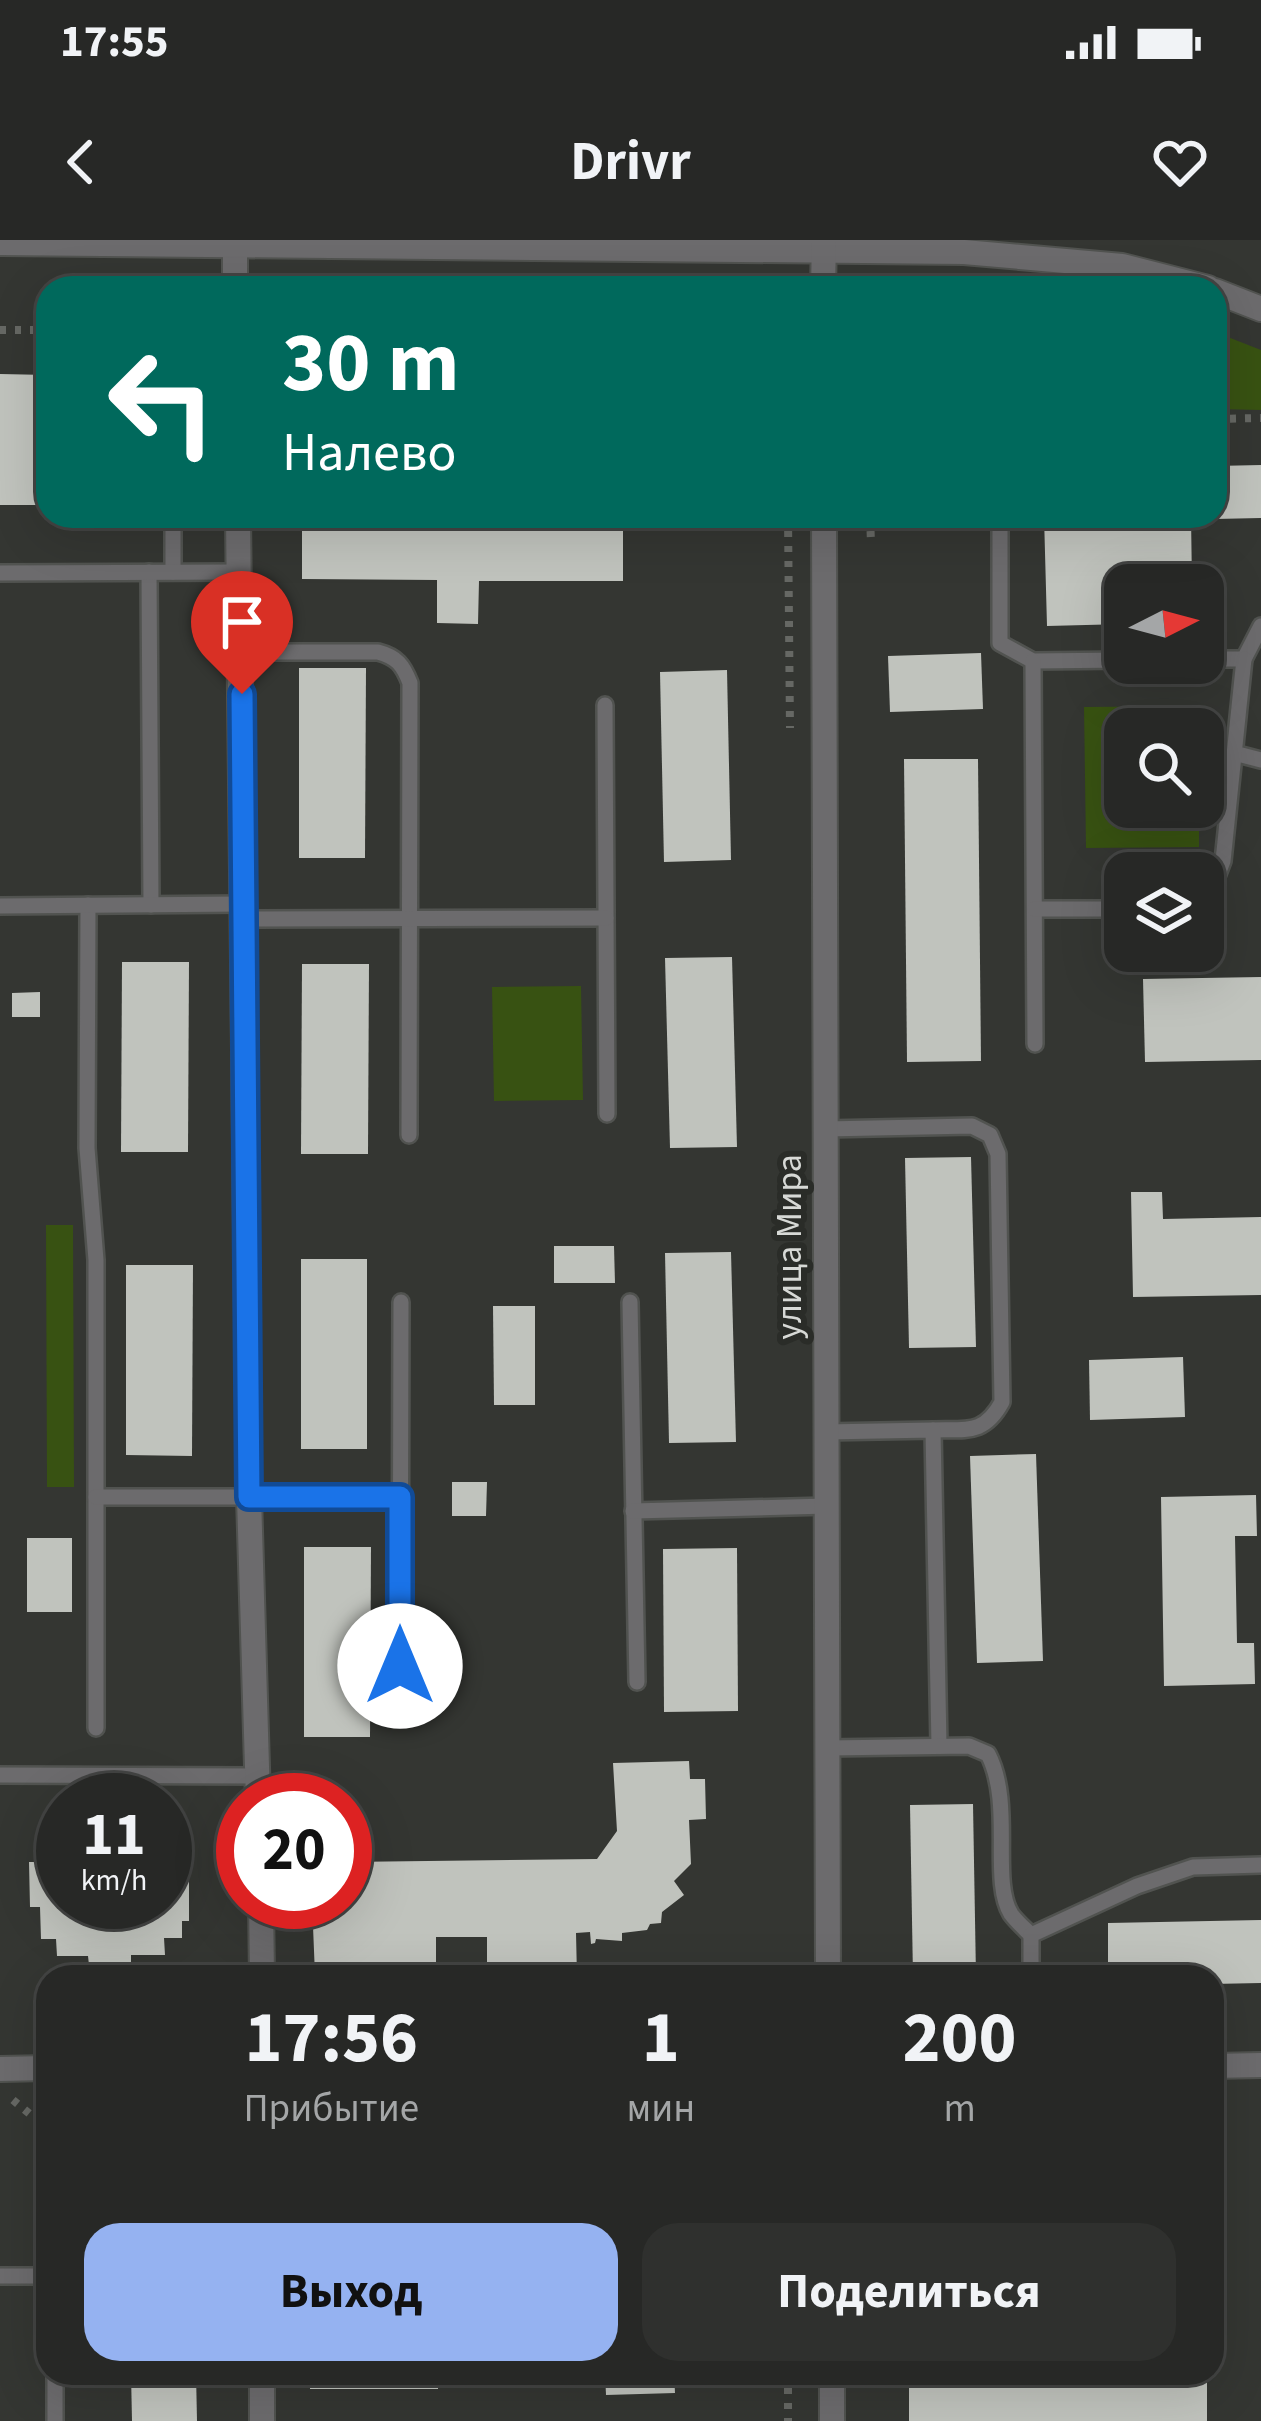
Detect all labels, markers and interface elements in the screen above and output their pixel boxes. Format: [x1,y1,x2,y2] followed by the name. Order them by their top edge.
[60,10,169,74] text: 17:55
[570,124,691,201] text: Drivr
[48,129,114,195] icon: back
[1147,129,1213,195] icon: heart
[282,304,460,424] text: 30 m
[84,324,240,480] icon: left
[282,415,457,492] text: Налево
[1104,564,1224,684] north arrow
[1104,564,1224,972] map controls
[191,571,293,694] pin
[209,589,275,655] icon: arrive
[1104,708,1224,828] button: search
[1104,852,1224,972] button: layers
[764,1154,815,1340] street label: улица Мира
[337,1603,463,1729] position arrow
[216,1773,372,1929] speed limit sign: 20
[82,1793,146,1878] text: 11
[81,1859,147,1902] text: km/h
[244,1987,418,2090] text: 17:56
[642,1987,680,2090] text: 1
[903,1987,1017,2090] text: 200
[243,2081,419,2137] text: Прибытие
[626,2081,695,2137] text: мин
[943,2081,976,2137] text: m
[84,2223,618,2361] button: Выход
[642,2223,1176,2361] button: Поделиться

